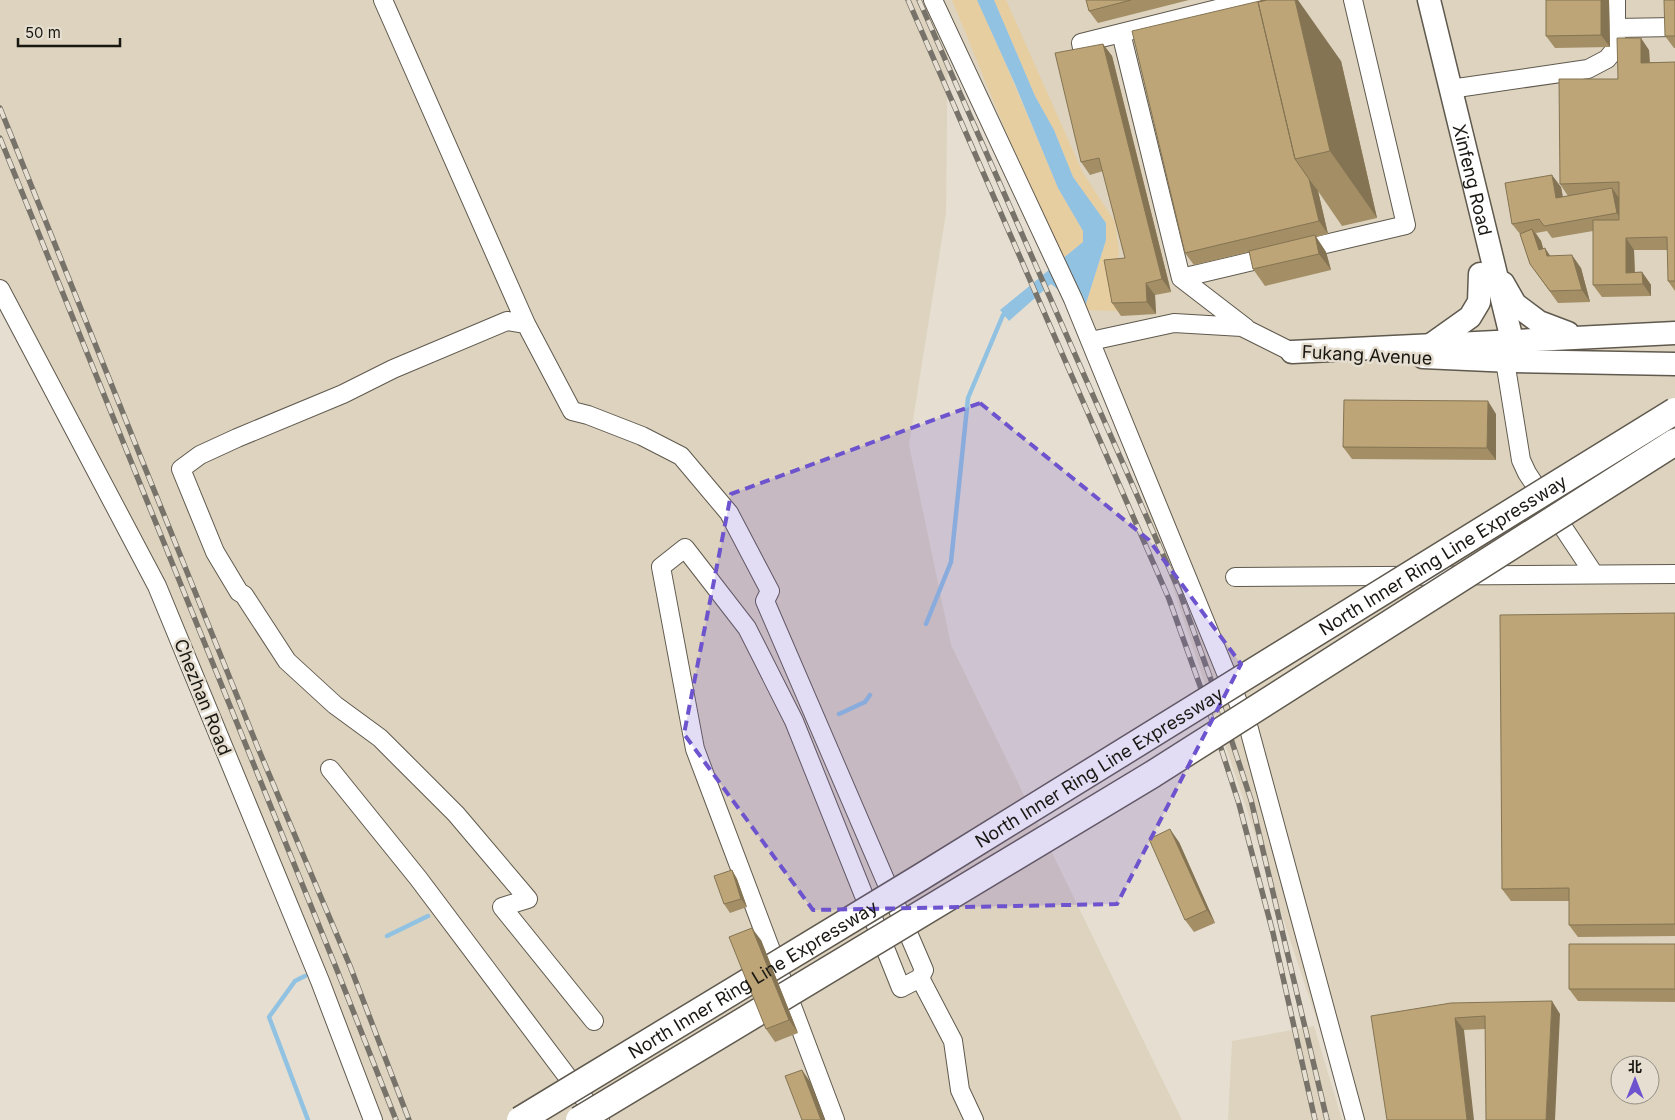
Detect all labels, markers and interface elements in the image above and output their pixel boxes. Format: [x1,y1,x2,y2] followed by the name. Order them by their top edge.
[18,15,120,47] scale bar
[25,23,61,42] text: 50 m
[1449,122,1497,238] street label: Xinfeng Road
[1301,341,1433,369] street label: Fukang Avenue
[1315,470,1570,639] street label: North Inner Ring Line Expressway
[170,636,236,758] street label: Chezhan Road
[971,683,1227,852] street label: North Inner Ring Line Expressway
[624,896,881,1062] street label: North Inner Ring Line Expressway
[1610,1055,1660,1105] north arrow
[1628,1058,1642,1075] text: 北

